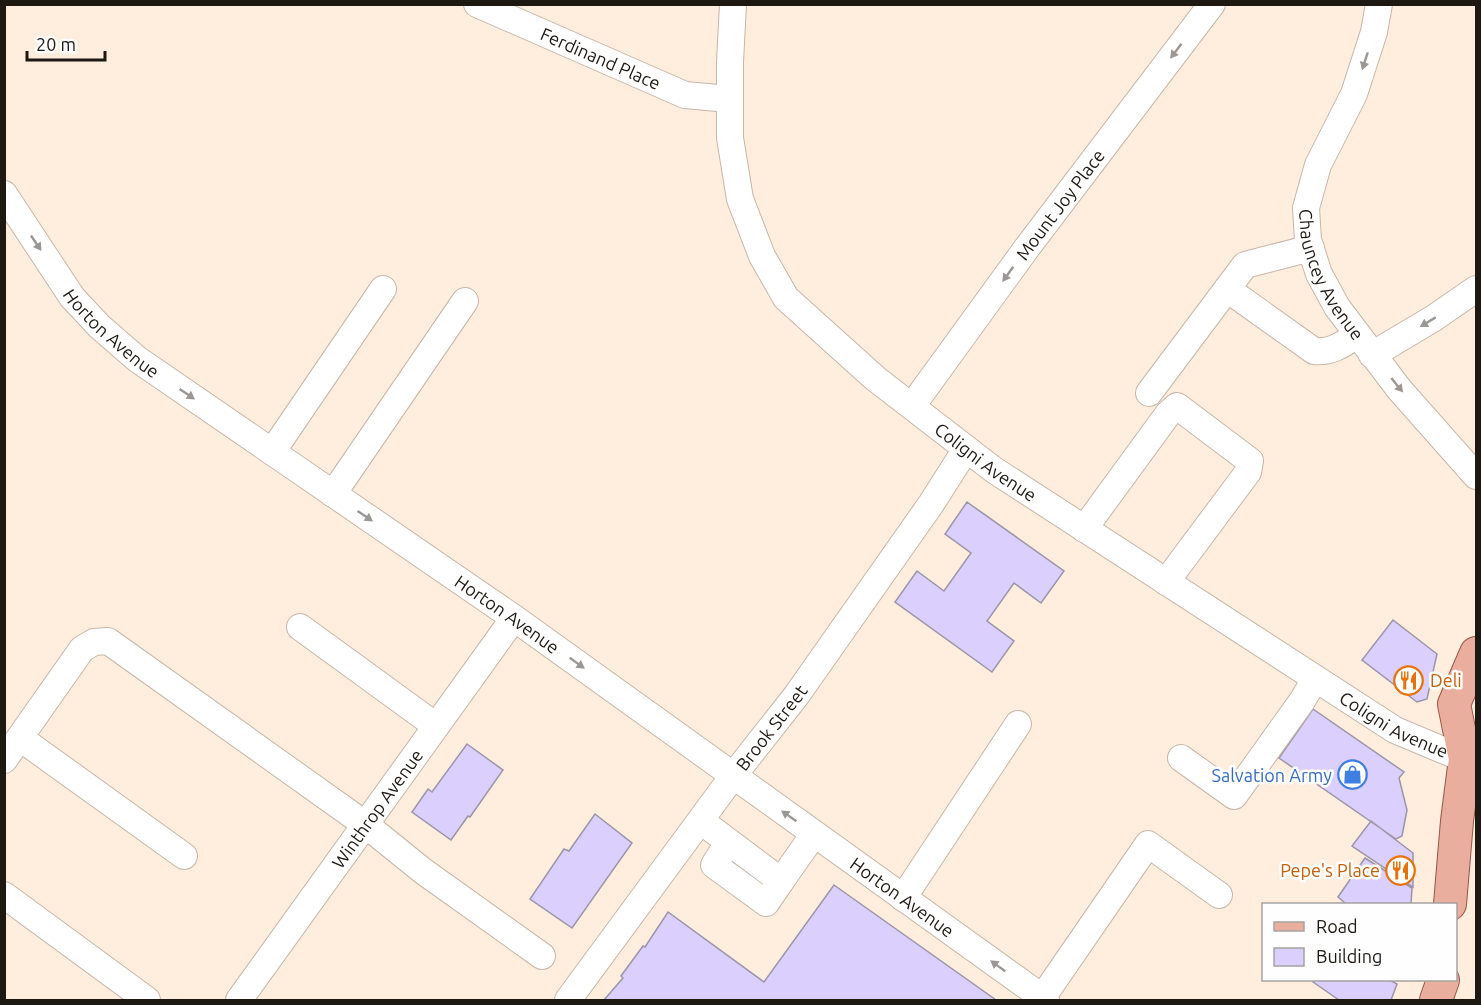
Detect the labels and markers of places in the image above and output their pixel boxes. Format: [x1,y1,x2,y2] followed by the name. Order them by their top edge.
[1393,664,1425,696] restaurant icon: Deli
[1430,670,1462,690] place label: Deli
[1337,759,1369,791] shop icon: Salvation Army
[1211,765,1332,785] place label: Salvation Army
[1385,854,1417,886] restaurant icon: Pepe's Place
[1280,860,1380,880] place label: Pepe's Place

